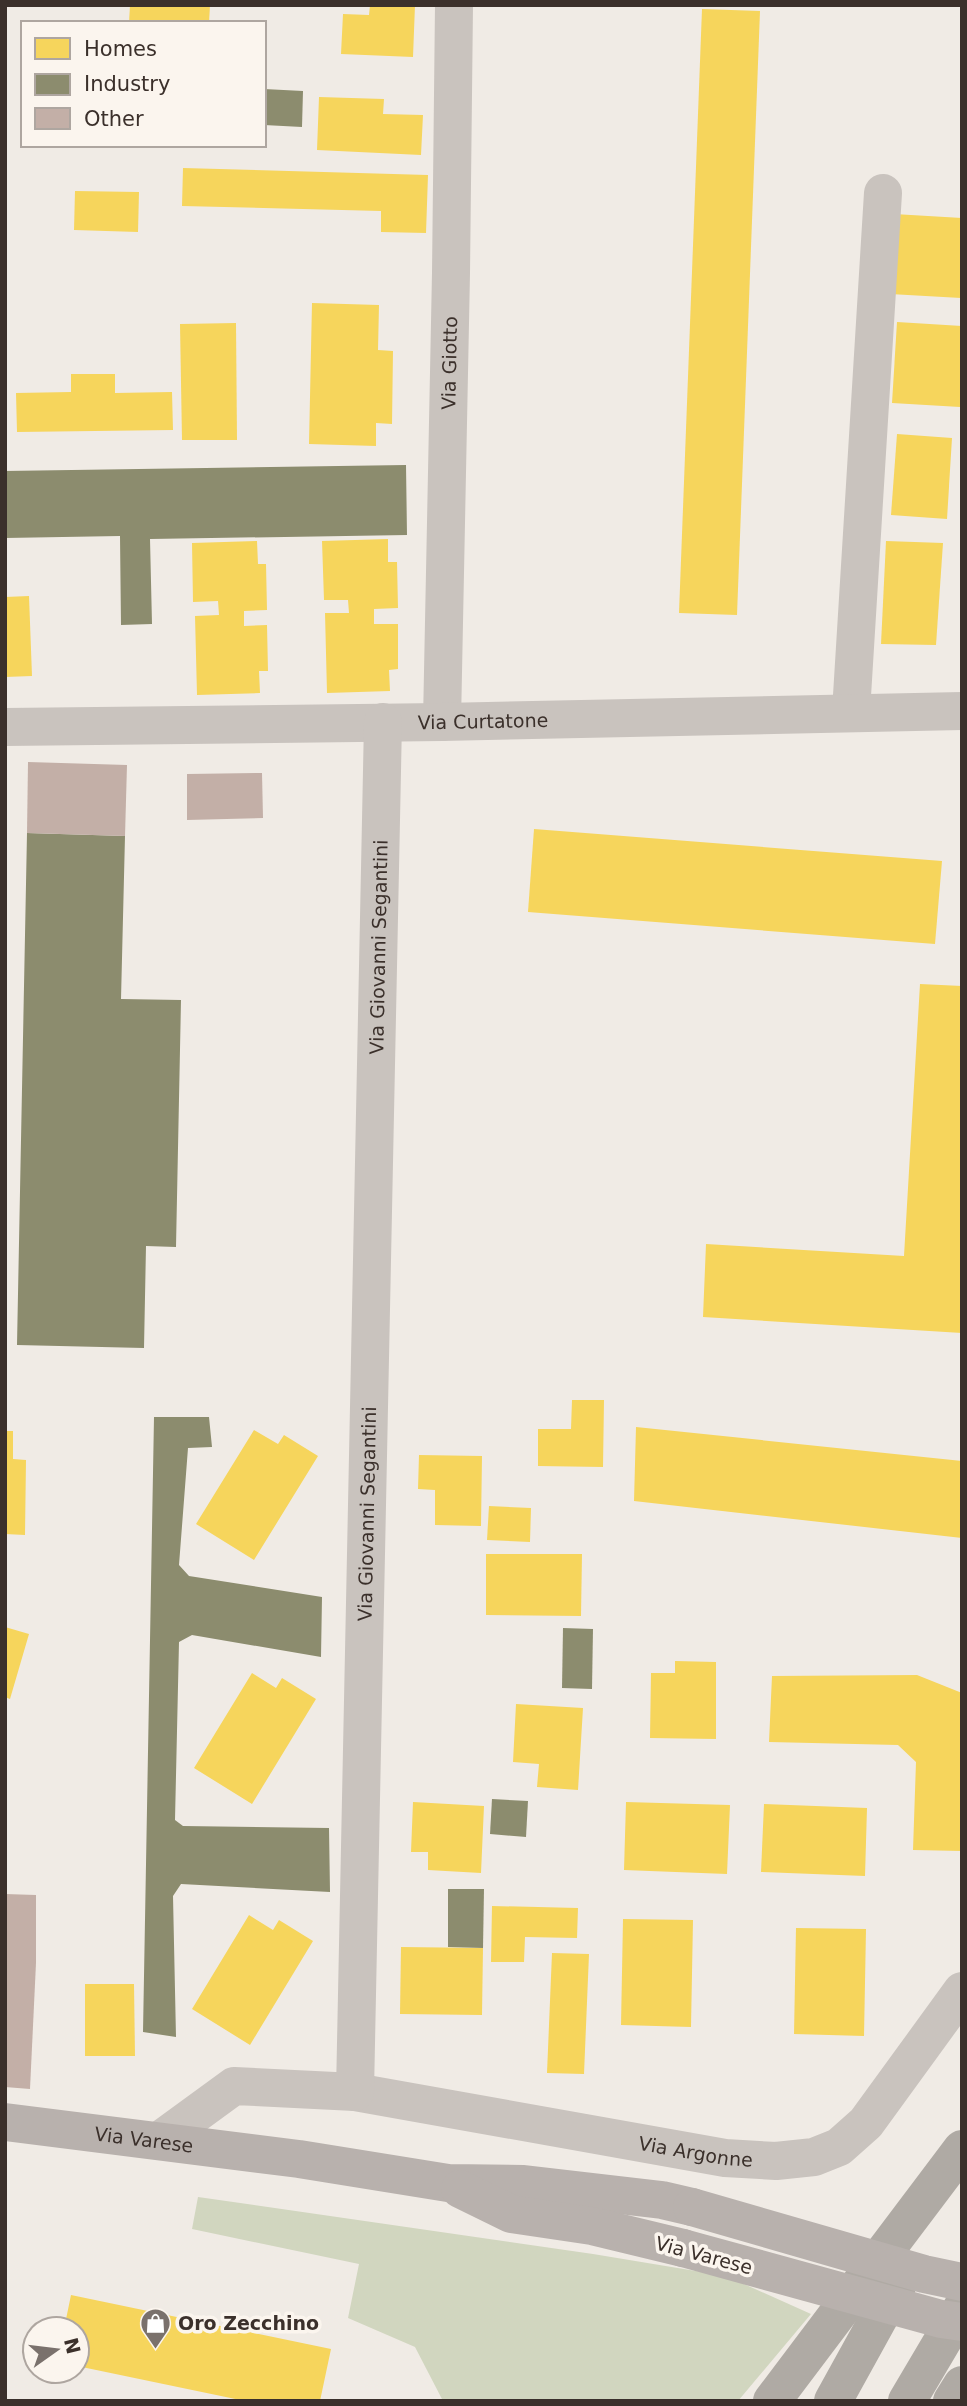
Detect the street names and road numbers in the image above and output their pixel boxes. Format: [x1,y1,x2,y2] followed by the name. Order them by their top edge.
[437,316,461,410] street label: Via Giotto
[418,709,549,733] street label: Via Curtatone
[365,839,392,1055] street label: Via Giovanni Segantini
[354,1406,380,1622] street label: Via Giovanni Segantini
[93,2122,195,2157] street label: Via Varese
[637,2132,754,2171] street label: Via Argonne
[653,2232,755,2278] street label: Via Varese

